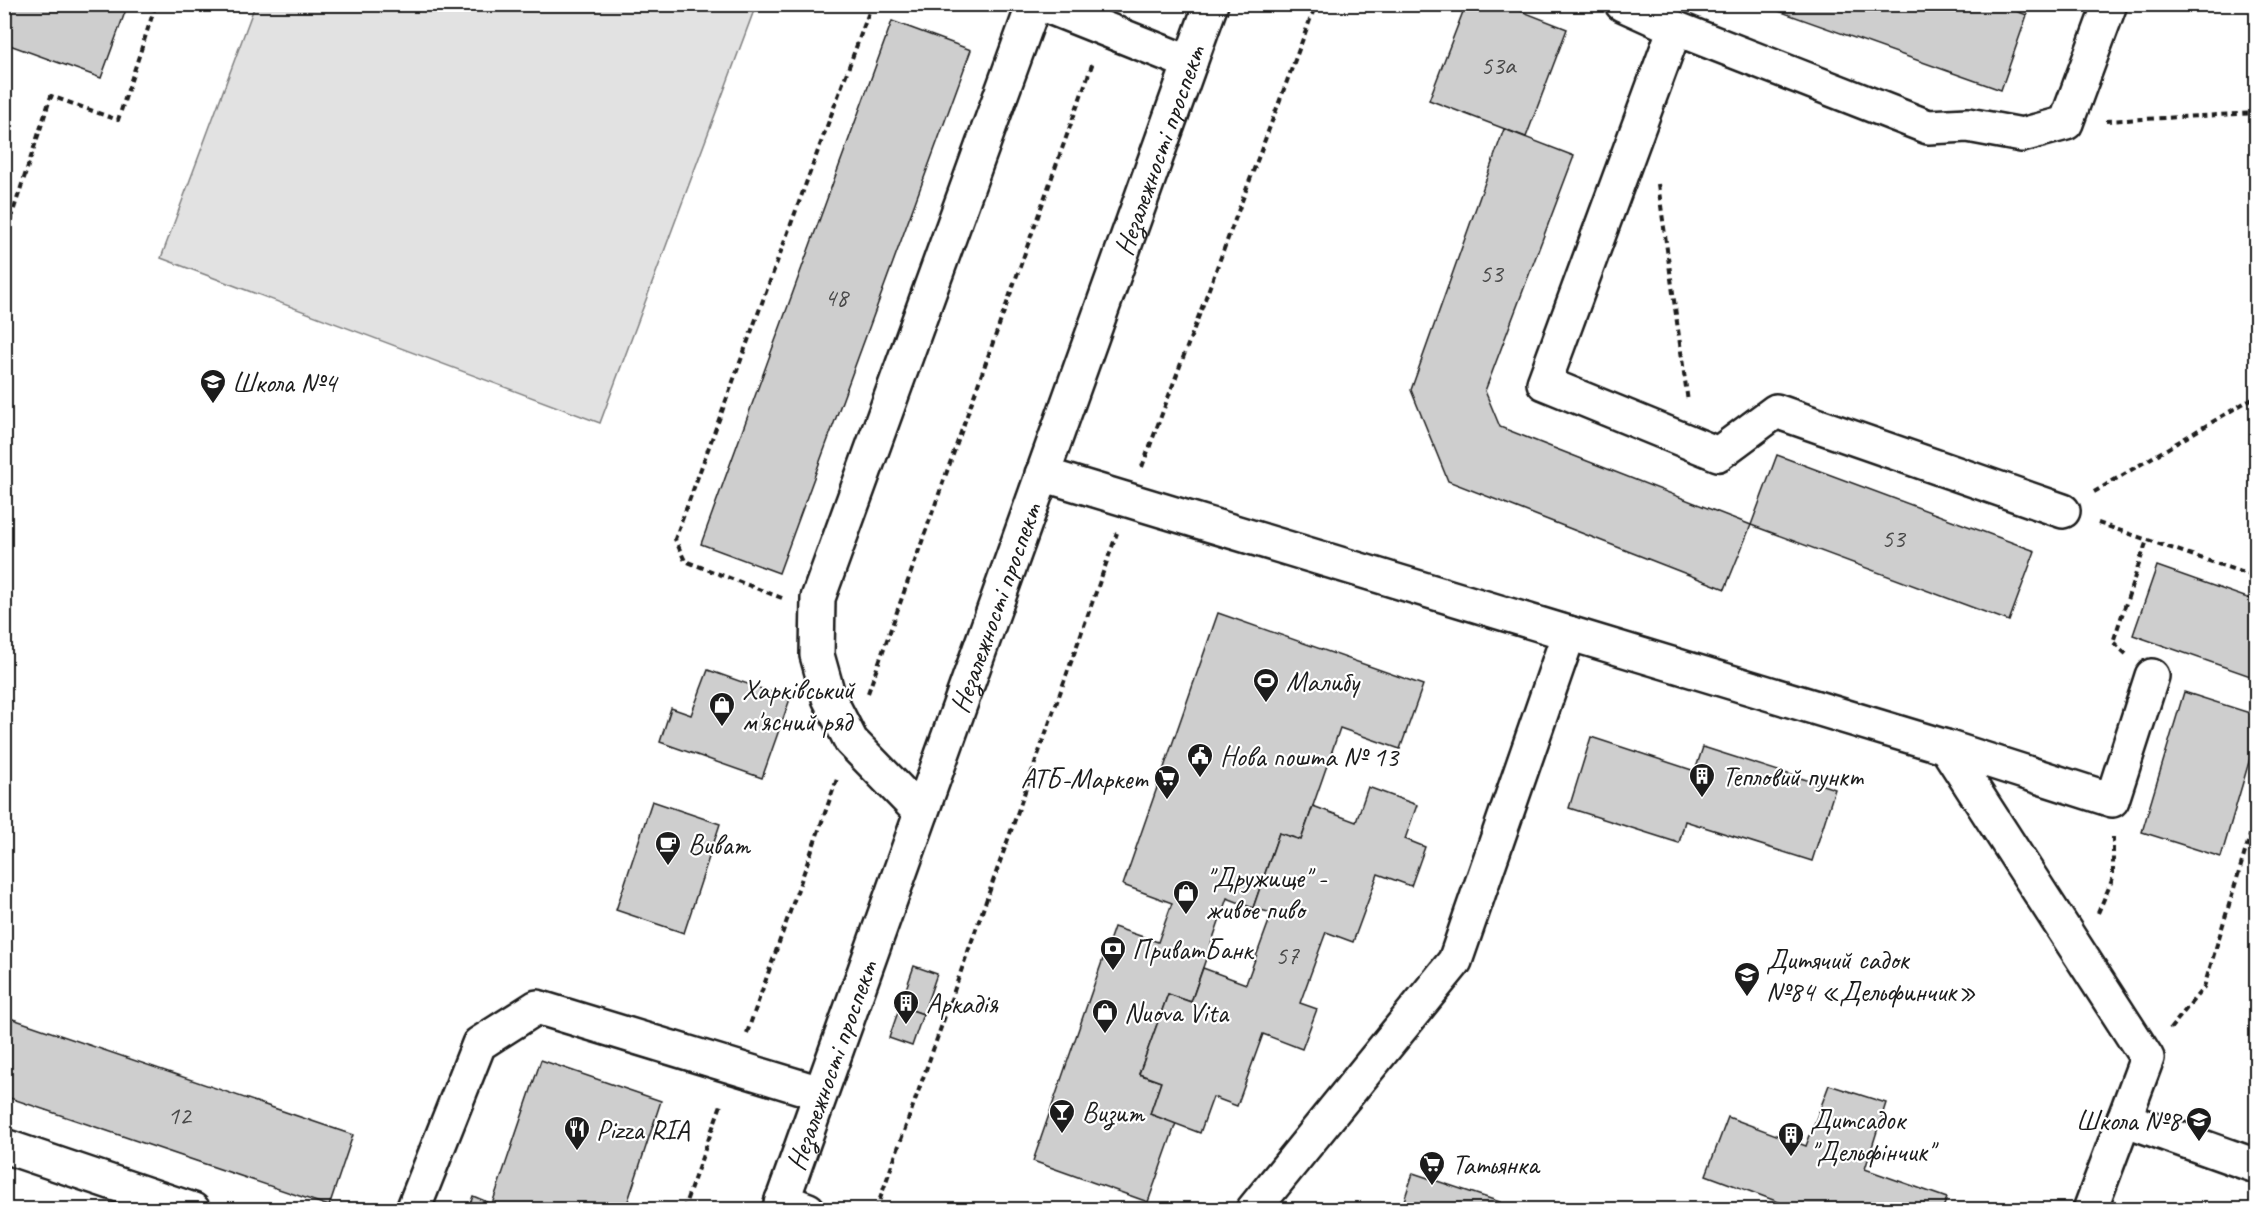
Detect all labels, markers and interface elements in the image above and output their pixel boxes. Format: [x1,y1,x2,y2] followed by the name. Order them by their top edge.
[1106,39,1213,260] street label: Незалежності проспект
[1481,49,1517,82] house number: 53а
[1479,257,1505,290] house number: 53
[824,281,850,314] house number: 48
[232,365,339,400] place label: Школа №4
[198,367,228,405] school or university icon: Школа №4
[942,497,1049,717] street label: Незалежності проспект
[1881,522,1907,555] house number: 53
[1286,664,1361,699] place label: Малибу
[1251,666,1281,704] sports icon: Малибу
[742,672,856,739] place label: Харківський м'ясний ряд
[707,690,737,728] shop icon: Харківський м'ясний ряд
[1220,739,1400,774] place label: Нова пошта № 13
[1185,741,1215,779] public building icon: Нова пошта № 13
[1722,759,1864,794] place label: Тепловий пункт
[1021,761,1149,796] place label: АТБ-Маркет
[1687,761,1717,799] building icon: Тепловий пункт
[1152,763,1182,801] supermarket icon: АТБ-Маркет
[688,827,751,862] place label: Виват
[653,829,683,867] cafe icon: Виват
[1206,860,1328,927] place label: "Дружище" - живое пиво
[1171,878,1201,916] shop icon: "Дружище" - живое пиво
[1132,932,1255,967] place label: ПриватБанк
[1098,934,1128,972] bank icon: ПриватБанк
[1275,939,1300,972] house number: 57
[1766,942,1976,1009] place label: Дитячий садок №84 «Дельфинчик»
[778,954,886,1175] street label: Незалежності проспект
[1732,960,1762,998] school or university icon: Дитячий садок №84 «Дельфинчик»
[926,986,998,1021] place label: Аркадія
[891,988,921,1026] building icon: Аркадія
[1124,995,1230,1030] place label: Nuova Vita
[1090,997,1120,1035] shop icon: Nuova Vita
[1082,1095,1146,1131] place label: Визит
[1047,1097,1077,1135] bar icon: Визит
[167,1099,193,1132] house number: 12
[1810,1102,1939,1169] place label: Дитсадок "Дельфінчик"
[2076,1103,2182,1138] place label: Школа №8
[2184,1105,2214,1143] school or university icon: Школа №8
[596,1112,690,1147] place label: Pizza RIA
[562,1114,592,1152] restaurant icon: Pizza RIA
[1776,1120,1806,1158] building icon: Дитсадок "Дельфінчик"
[1452,1147,1541,1182] place label: Татьянка
[1417,1149,1447,1187] supermarket icon: Татьянка

